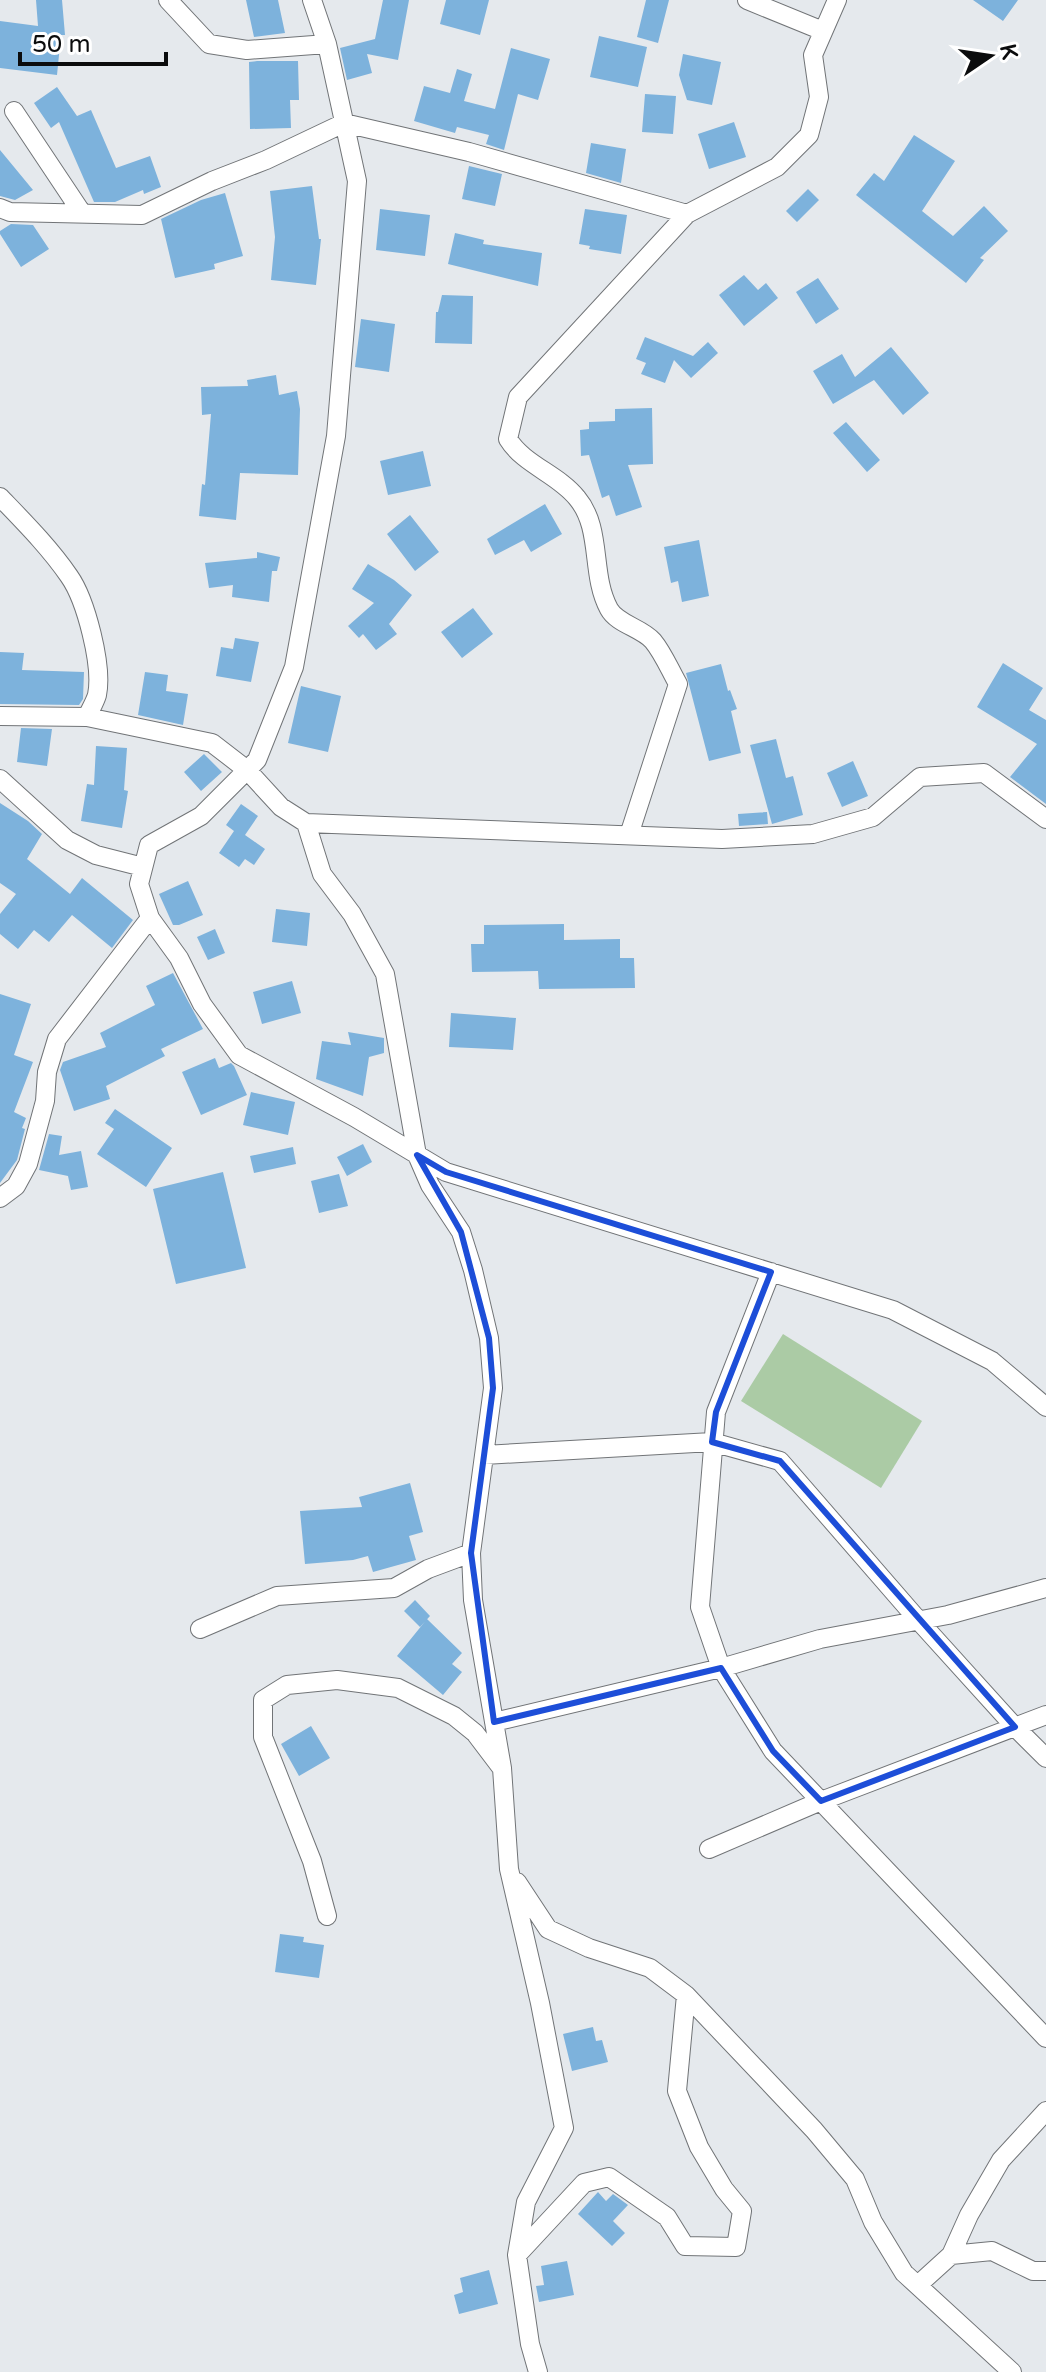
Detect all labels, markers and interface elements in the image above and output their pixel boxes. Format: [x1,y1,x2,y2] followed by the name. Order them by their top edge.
[20,16,166,66] scale bar
[950,16,1030,96] north arrow
[32,30,90,59] text: 50 m
[994,42,1023,62] text: K

